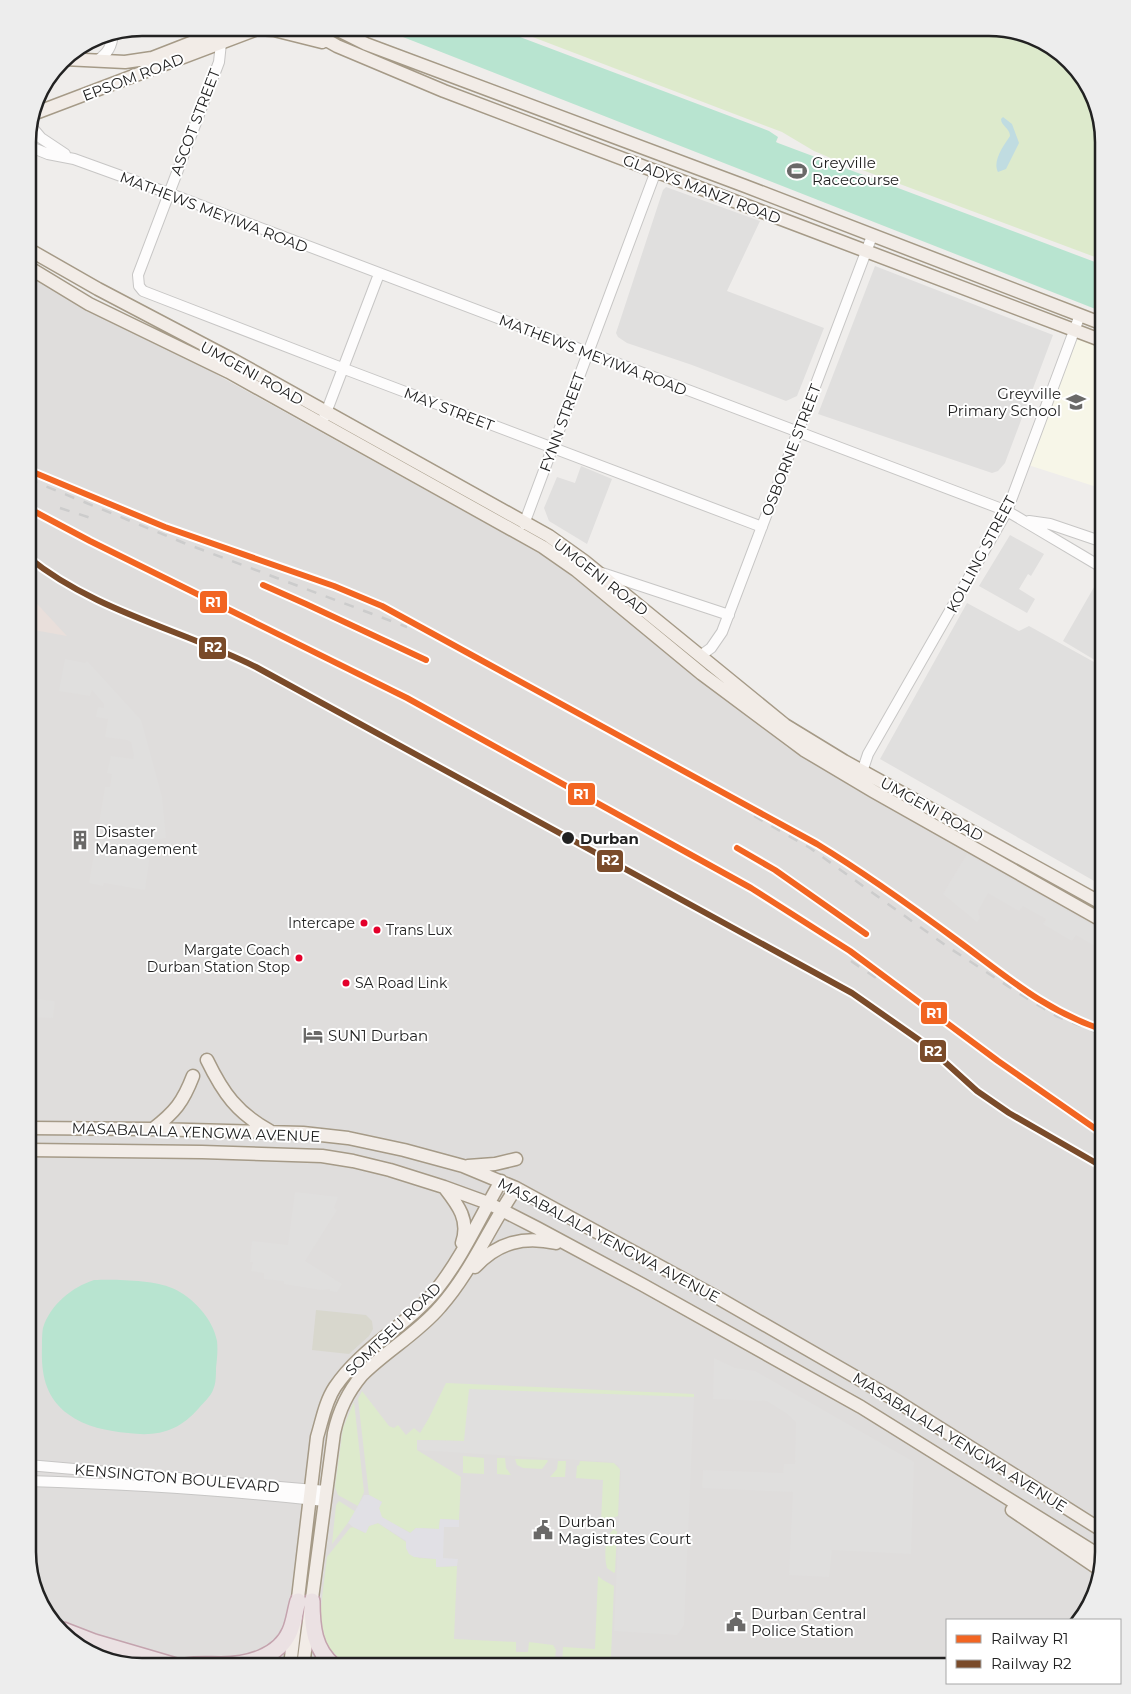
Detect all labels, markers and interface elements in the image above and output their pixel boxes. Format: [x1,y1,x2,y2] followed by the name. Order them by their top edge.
[80,49,186,105] street label: EPSOM ROAD
[166,66,224,178] street label: ASCOT STREET
[620,150,784,228] street label: GLADYS MANZI ROAD
[812,153,899,189] place label: Greyville Racecourse
[786,160,808,182] sports icon: Greyville Racecourse
[117,167,311,257] street label: MATHEWS MEYIWA ROAD
[496,310,690,400] street label: MATHEWS MEYIWA ROAD
[197,337,307,409] street label: UMGENI ROAD
[535,369,589,474] street label: FYNN STREET
[757,381,825,519] street label: OSBORNE STREET
[401,383,497,435] street label: MAY STREET
[947,384,1061,420] place label: Greyville Primary School
[1065,391,1087,413] school or university icon: Greyville Primary School
[942,492,1020,616] street label: KOLLING STREET
[550,534,652,620] street label: UMGENI ROAD
[199,590,228,614] line badge: R1
[205,593,221,611] text: R1
[198,636,227,660] line badge: R2
[204,638,222,656] text: R2
[877,773,987,845] street label: UMGENI ROAD
[567,782,596,806] line badge: R1
[573,785,589,803] text: R1
[95,822,198,858] place label: Disaster Management
[69,829,91,851] building icon: Disaster Management
[580,829,639,848] place label: Durban
[560,830,576,846] marker: Durban
[596,849,624,873] line badge: R2
[601,851,619,869] text: R2
[288,914,355,932] place label: Intercape
[359,918,369,928] marker: Intercape
[386,921,453,939] place label: Trans Lux
[372,925,382,935] marker: Trans Lux
[147,941,290,976] place label: Margate Coach Durban Station Stop
[294,953,304,963] marker: Margate Coach Durban Station Stop
[355,974,448,992] place label: SA Road Link
[341,978,351,988] marker: SA Road Link
[920,1001,948,1025] line badge: R1
[926,1004,942,1022] text: R1
[302,1024,324,1046] hotel icon: SUN1 Durban
[328,1026,428,1045] place label: SUN1 Durban
[919,1039,947,1063] line badge: R2
[924,1042,942,1060] text: R2
[71,1118,321,1146] street label: MASABALALA YENGWA AVENUE
[495,1173,723,1307] street label: MASABALALA YENGWA AVENUE
[341,1278,445,1380] street label: SOMTSEU ROAD
[850,1368,1070,1516] street label: MASABALALA YENGWA AVENUE
[74,1460,280,1496] street label: KENSINGTON BOULEVARD
[558,1512,691,1548] place label: Durban Magistrates Court
[532,1519,554,1541] public building icon: Durban Magistrates Court
[751,1604,866,1640] place label: Durban Central Police Station
[725,1611,747,1633] public building icon: Durban Central Police Station
[946,1619,1121,1684] legend
[991,1629,1068,1648] text: Railway R1
[991,1654,1072,1673] text: Railway R2

